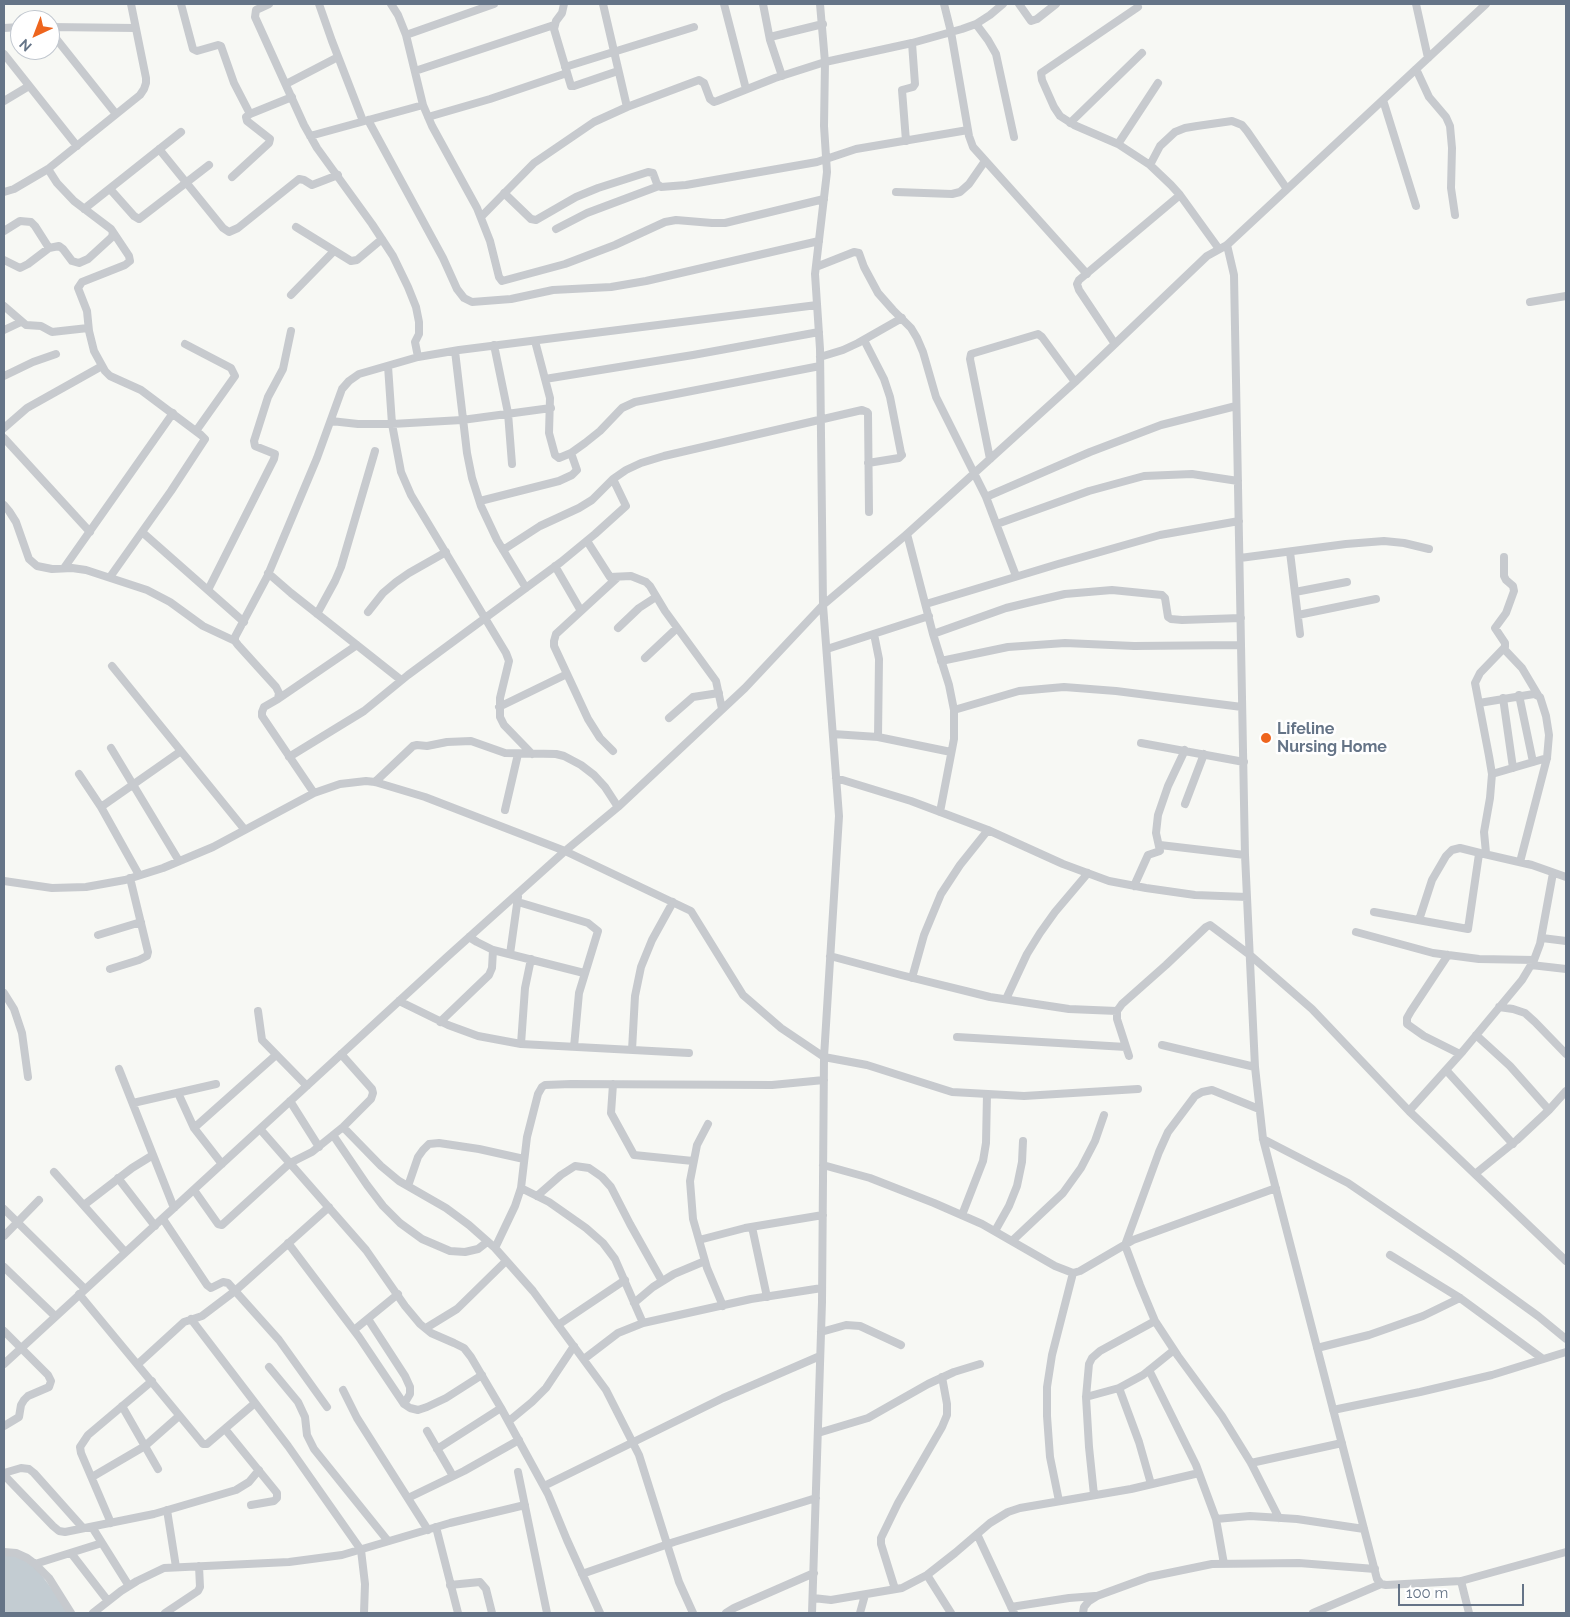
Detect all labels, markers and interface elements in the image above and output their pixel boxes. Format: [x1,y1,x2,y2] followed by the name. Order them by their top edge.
[10,10,60,60] north arrow
[16,36,35,55] text: N
[1277,719,1387,757] place label: Lifeline Nursing Home
[1259,731,1273,745] marker: Lifeline Nursing Home
[1400,1574,1526,1606] scale bar
[1406,1584,1448,1602] text: 100 m

